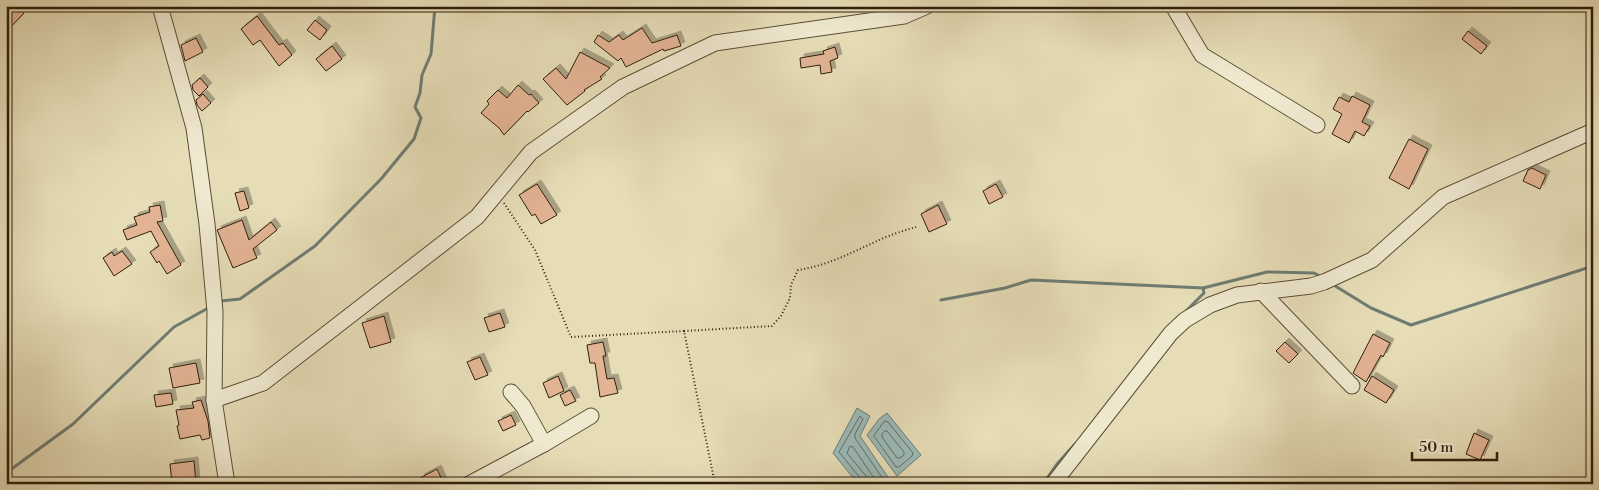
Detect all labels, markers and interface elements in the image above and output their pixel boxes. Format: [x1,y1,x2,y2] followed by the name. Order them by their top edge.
[1412,430,1496,462] scale bar
[1419,438,1453,457] text: 50 m

